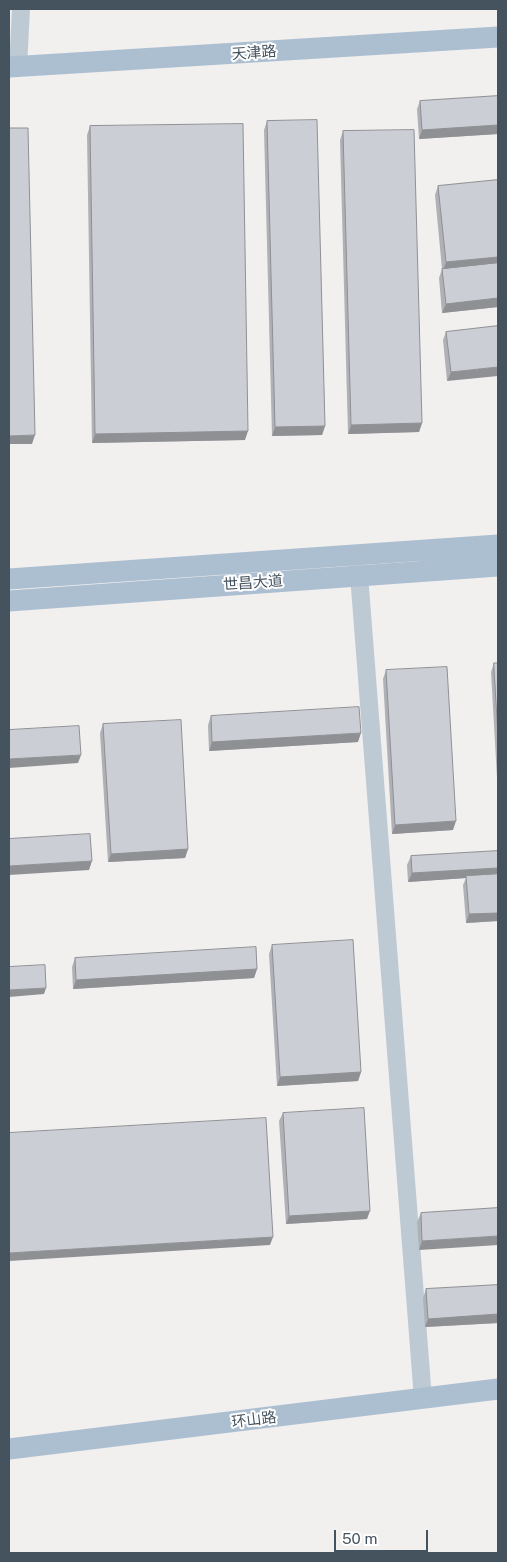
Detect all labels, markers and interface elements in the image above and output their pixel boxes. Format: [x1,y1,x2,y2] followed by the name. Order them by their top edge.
[231,42,277,64] street label: 天津路
[222,572,284,594] street label: 世昌大道
[231,1408,277,1432] street label: 环山路
[337,1520,431,1552] scale bar
[342,1530,377,1547] text: 50 m

